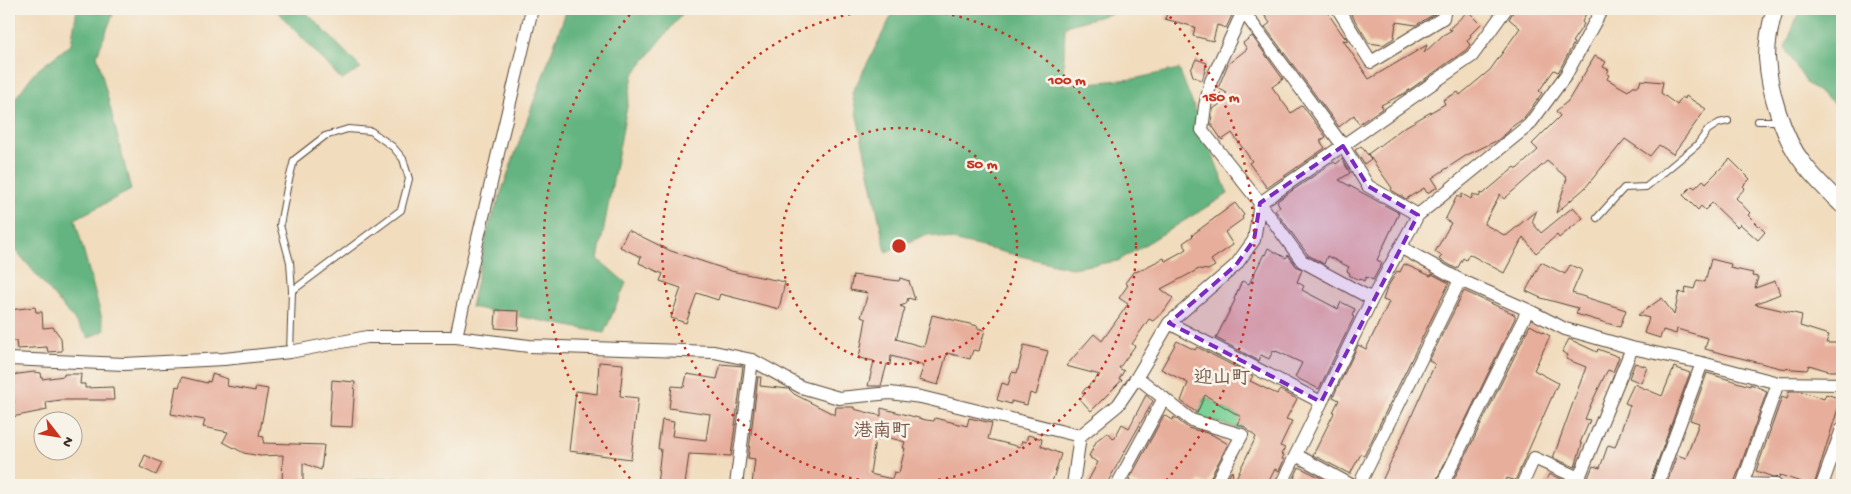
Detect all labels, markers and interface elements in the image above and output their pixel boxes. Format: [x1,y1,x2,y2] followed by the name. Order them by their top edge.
[1047,72,1086,90] text: 100 m
[1202,89,1240,107] text: 150 m
[967,156,998,174] text: 50 m
[890,237,908,255] centre of rings
[1193,367,1251,391] district label: 迎山町
[32,412,82,462] north arrow
[853,420,911,444] district label: 港南町
[57,433,77,450] text: N

